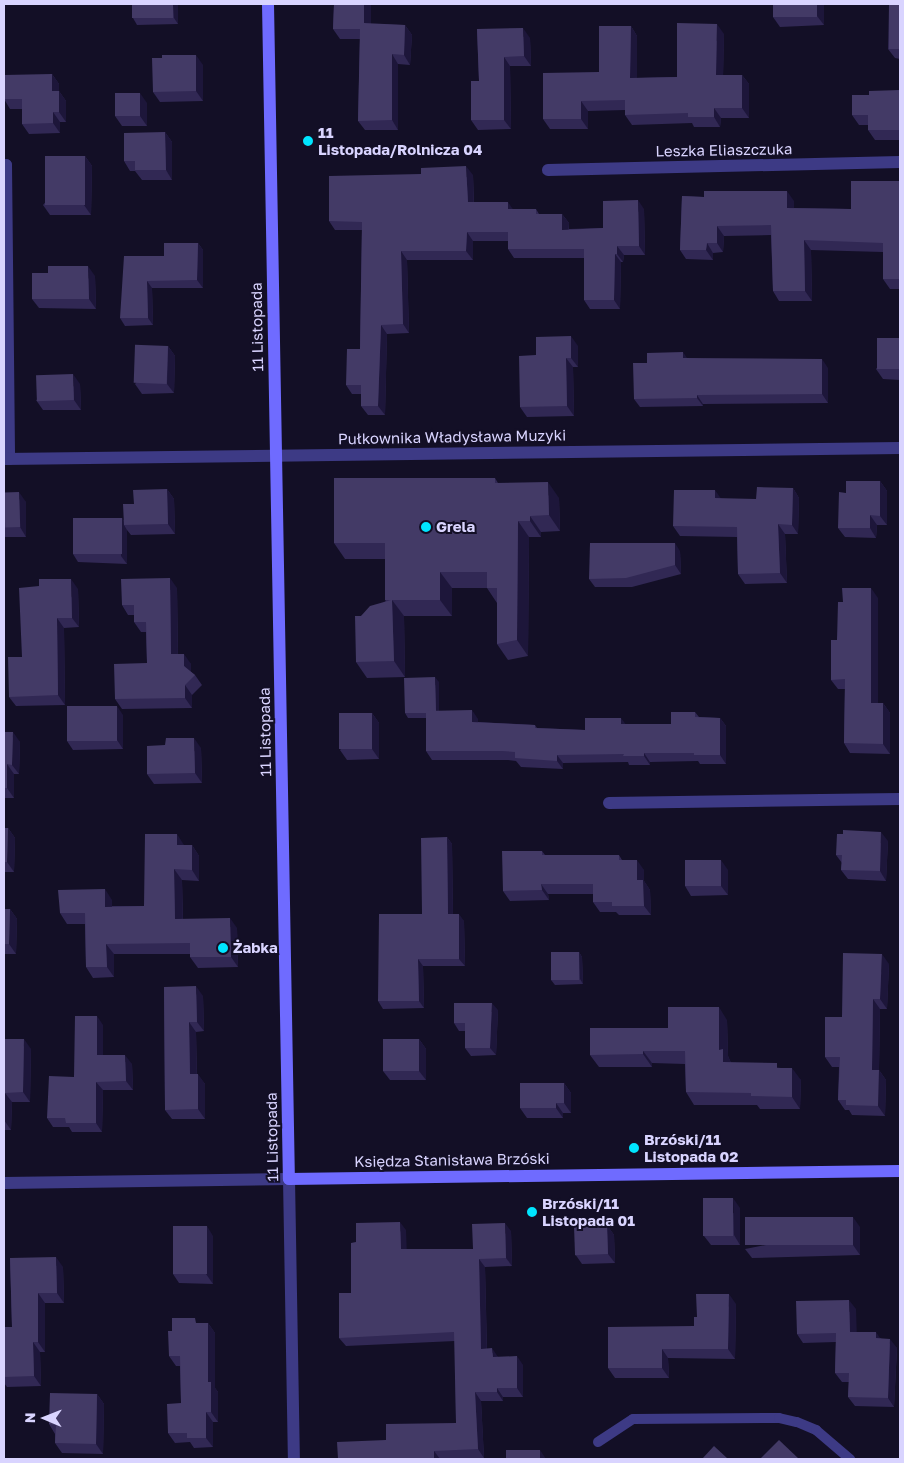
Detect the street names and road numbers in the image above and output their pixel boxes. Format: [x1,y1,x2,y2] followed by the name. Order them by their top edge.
[655,140,793,160] street label: Leszka Eliaszczuka
[247,282,267,372] street label: 11 Listopada
[338,426,566,448] street label: Pułkownika Władysława Muzyki
[255,687,275,777] street label: 11 Listopada
[262,1092,282,1182] street label: 11 Listopada
[354,1149,550,1171] street label: Księdza Stanisława Brzóski

